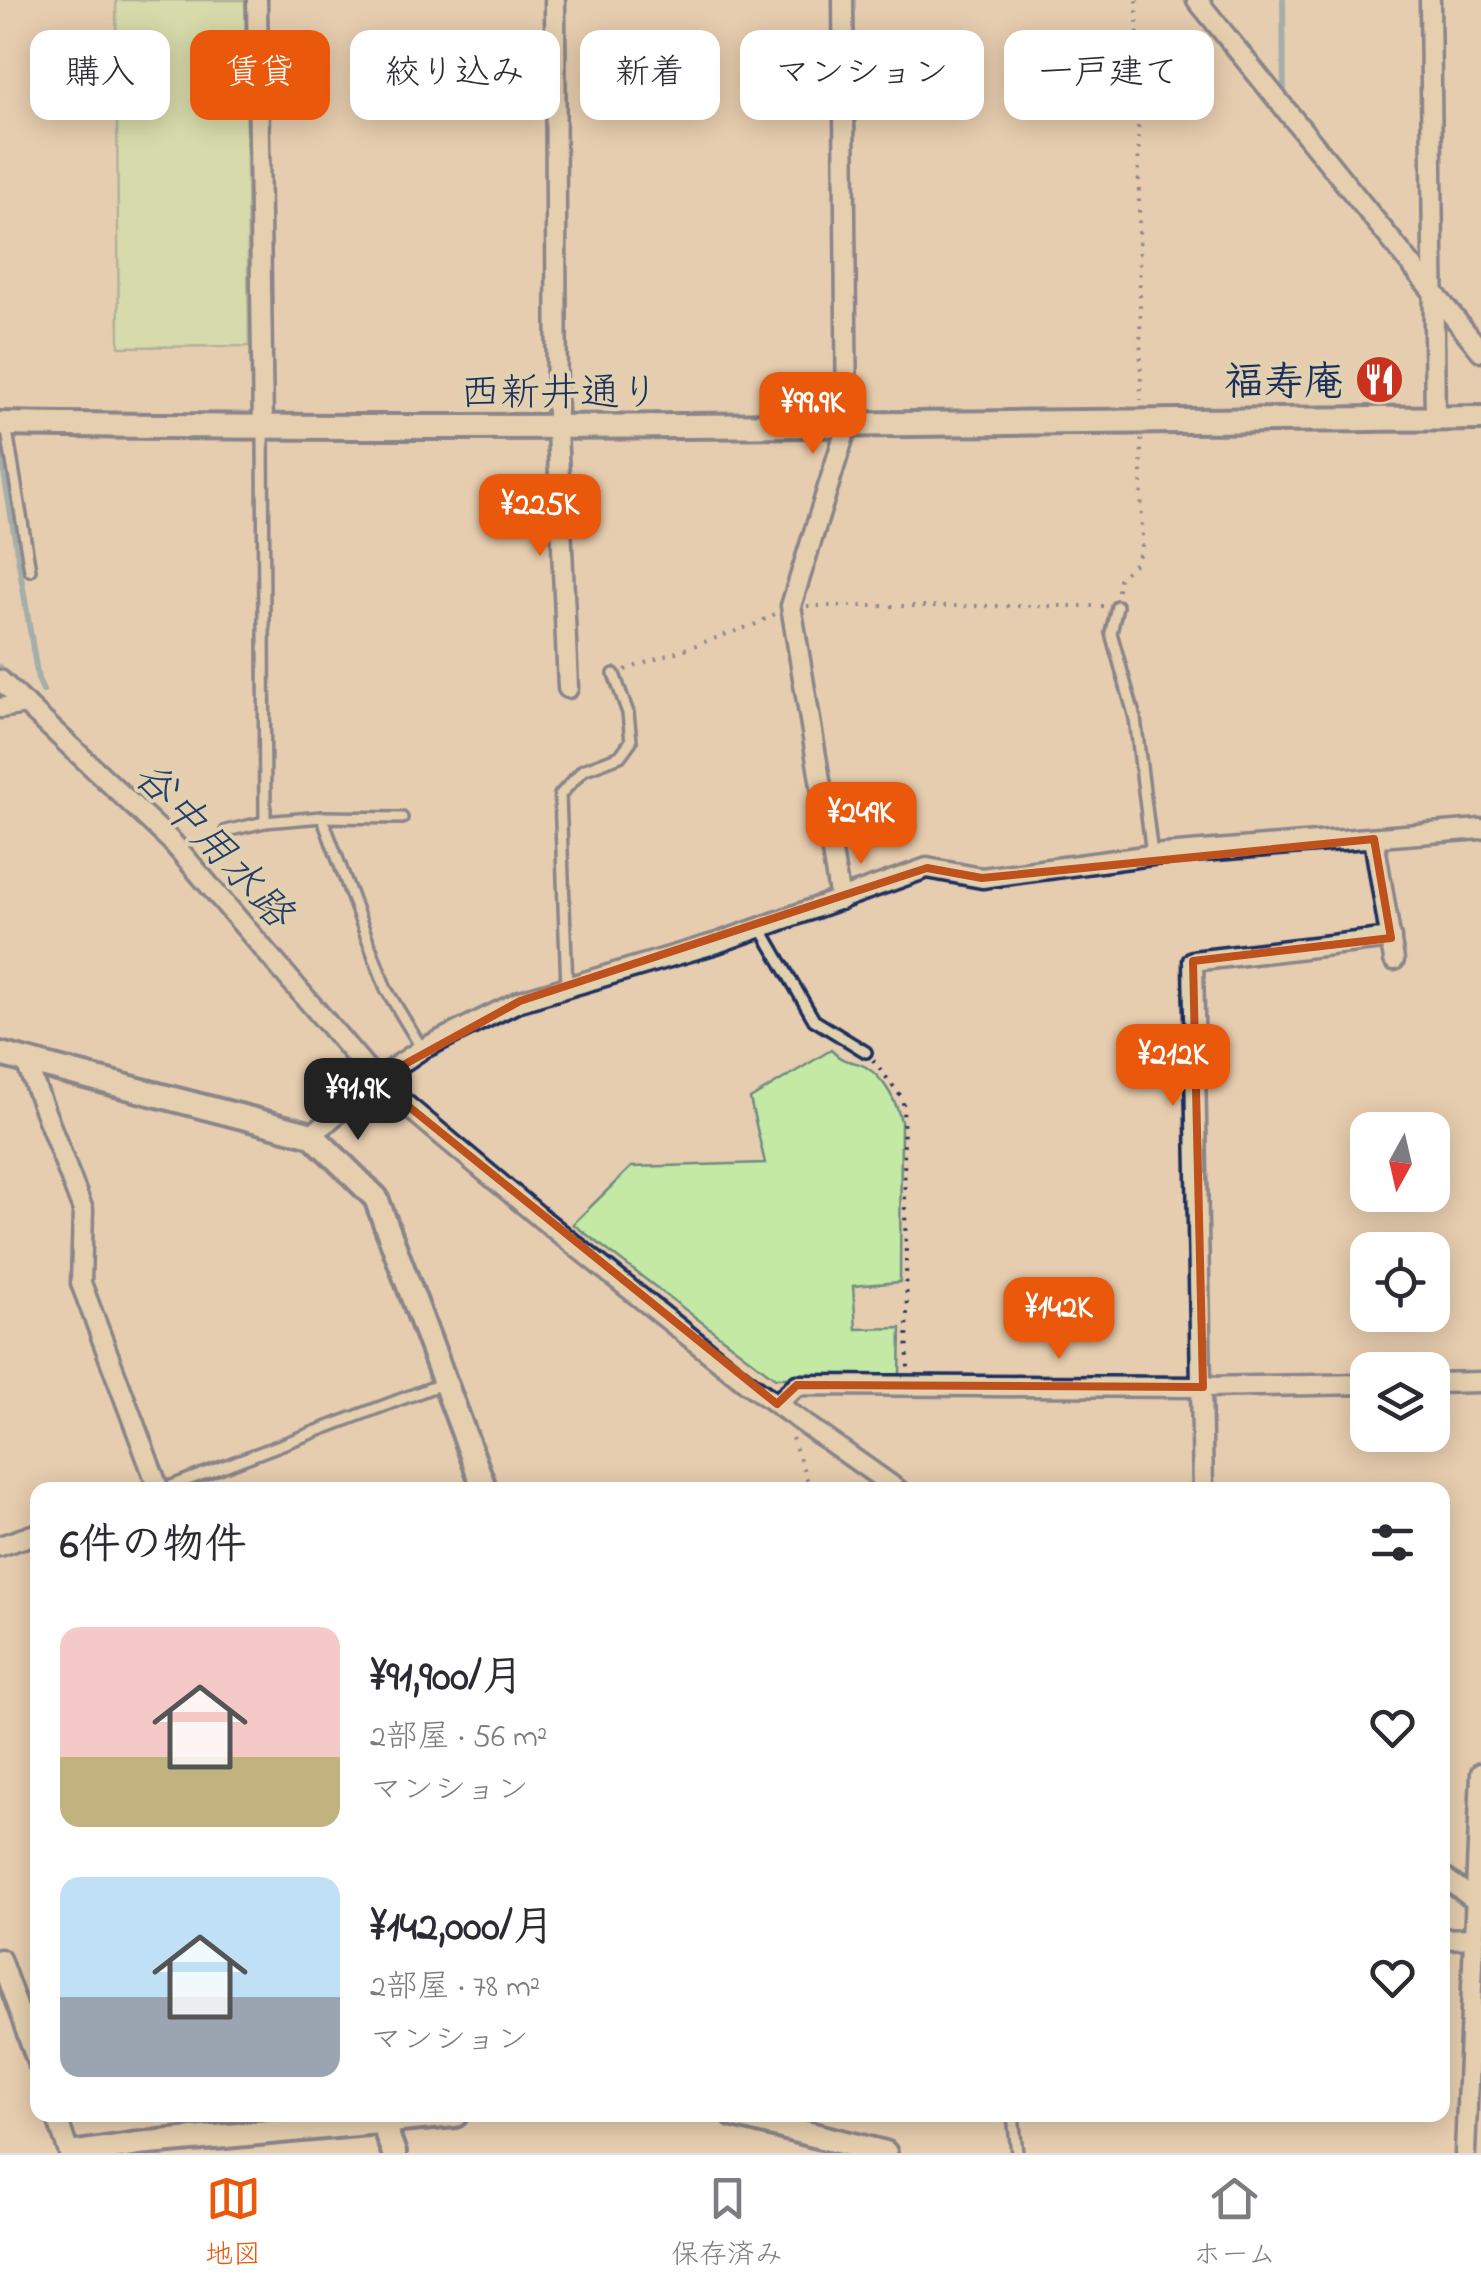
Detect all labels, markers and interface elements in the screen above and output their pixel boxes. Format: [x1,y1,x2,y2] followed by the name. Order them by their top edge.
[30,30,170,120] chip: 購入
[190,30,330,120] chip: 賃貸
[350,30,560,120] chip: 絞り込み
[580,30,720,120] chip: 新着
[740,30,984,120] chip: マンション
[1004,30,1214,120] chip: 一戸建て
[1353,354,1405,406] restaurant icon: 福寿庵
[1224,355,1344,414] place label: 福寿庵
[460,366,660,425] street label: 西新井通り
[732,372,894,457] pin: ¥99.9K
[781,381,845,428] text: ¥99.9K
[470,474,610,559] pin: ¥225K
[501,483,579,530] text: ¥225K
[118,748,307,945] water label: 谷中用水路
[791,782,931,867] pin: ¥249K
[828,791,894,838] text: ¥249K
[1103,1024,1243,1109] pin: ¥212K
[1138,1033,1208,1080] text: ¥212K
[277,1058,439,1143] pin: ¥91.9K
[326,1067,390,1114] text: ¥91.9K
[1350,1112,1450,1212] north arrow
[1350,1112,1450,1452] map controls
[1350,1232,1450,1332] button: locate
[989,1277,1129,1362] pin: ¥142K
[1025,1286,1093,1333] text: ¥142K
[1350,1352,1450,1452] button: layers
[1365,1515,1420,1570] icon: filters
[60,1516,246,1577] text: 6件の物件
[370,1648,524,1709] text: ¥91,900/月
[140,1667,260,1787] icon: home
[1365,1700,1420,1755] icon: heart
[370,1715,547,1762] text: 2部屋 · 56 m²
[370,1768,529,1815] text: マンション
[370,1898,555,1959] text: ¥142,000/月
[140,1917,260,2037] icon: home
[1365,1950,1420,2005] icon: heart
[370,1965,540,2012] text: 2部屋 · 78 m²
[370,2018,529,2065] text: マンション
[205,2171,261,2277] tab: 地図
[671,2171,783,2277] tab: 保存済み
[1193,2171,1276,2277] tab: ホーム

